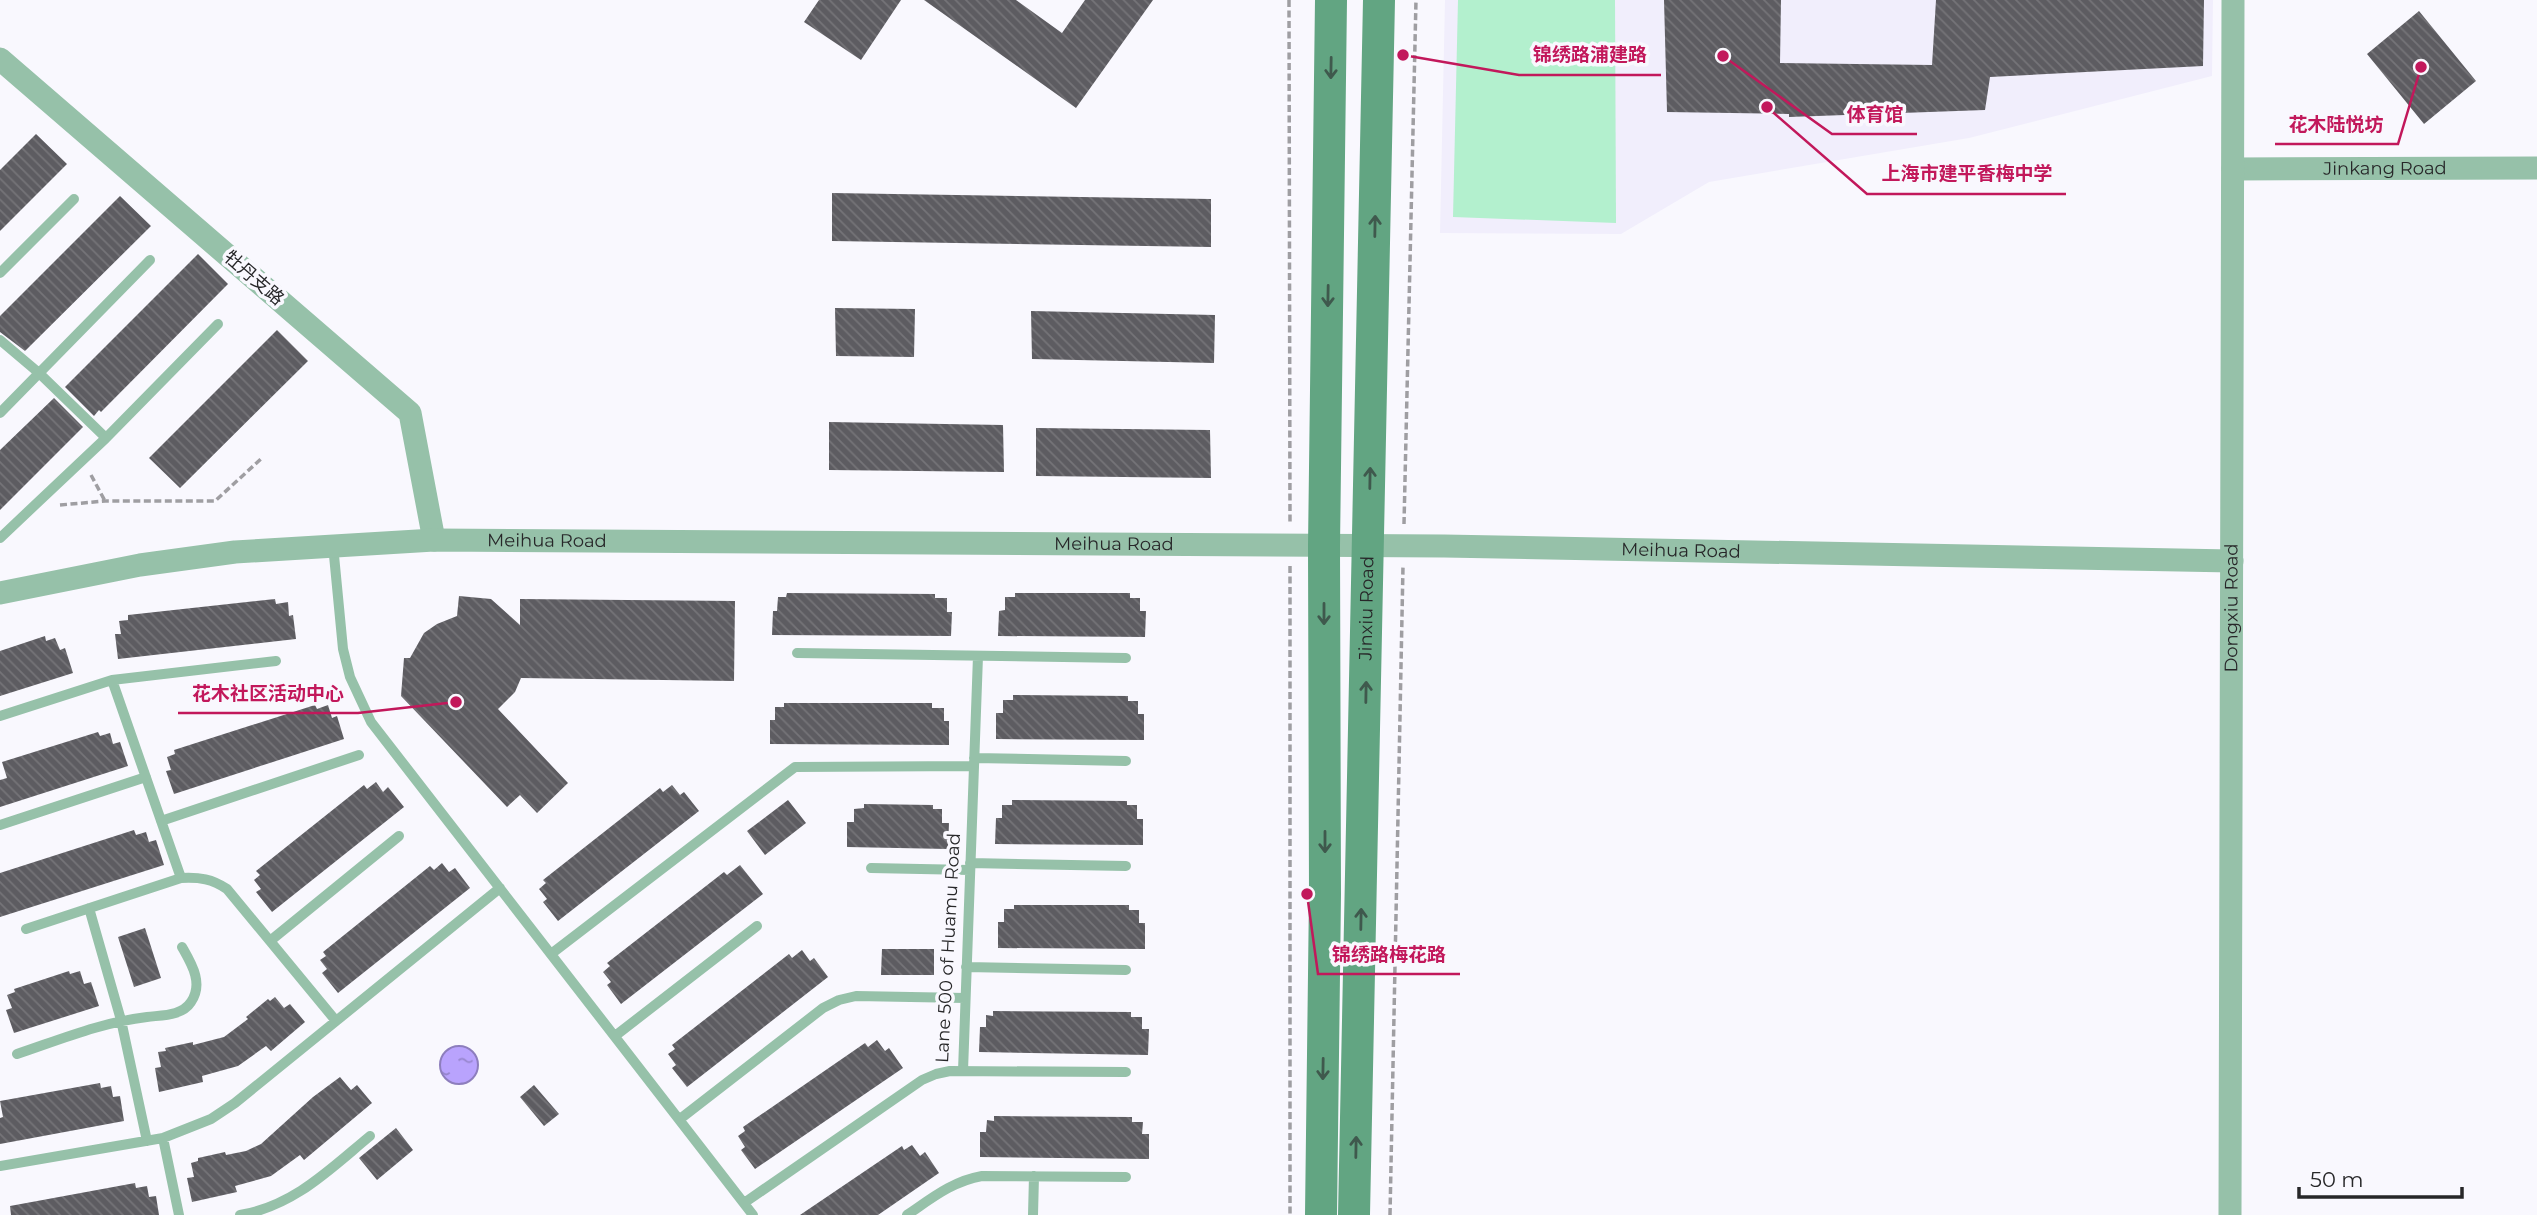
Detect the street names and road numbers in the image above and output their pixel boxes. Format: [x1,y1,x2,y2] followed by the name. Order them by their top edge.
[2322,157,2447,180] street label: Jinkang Road
[220,246,288,310] street label: 牡丹支路
[487,529,607,552] street label: Meihua Road
[1054,533,1174,555] street label: Meihua Road
[1621,538,1741,563] street label: Meihua Road
[2220,543,2243,673] street label: Dongxiu Road
[1354,556,1379,662] street label: Jinxiu Road
[931,833,965,1063] street label: Lane 500 of Huamu Road

